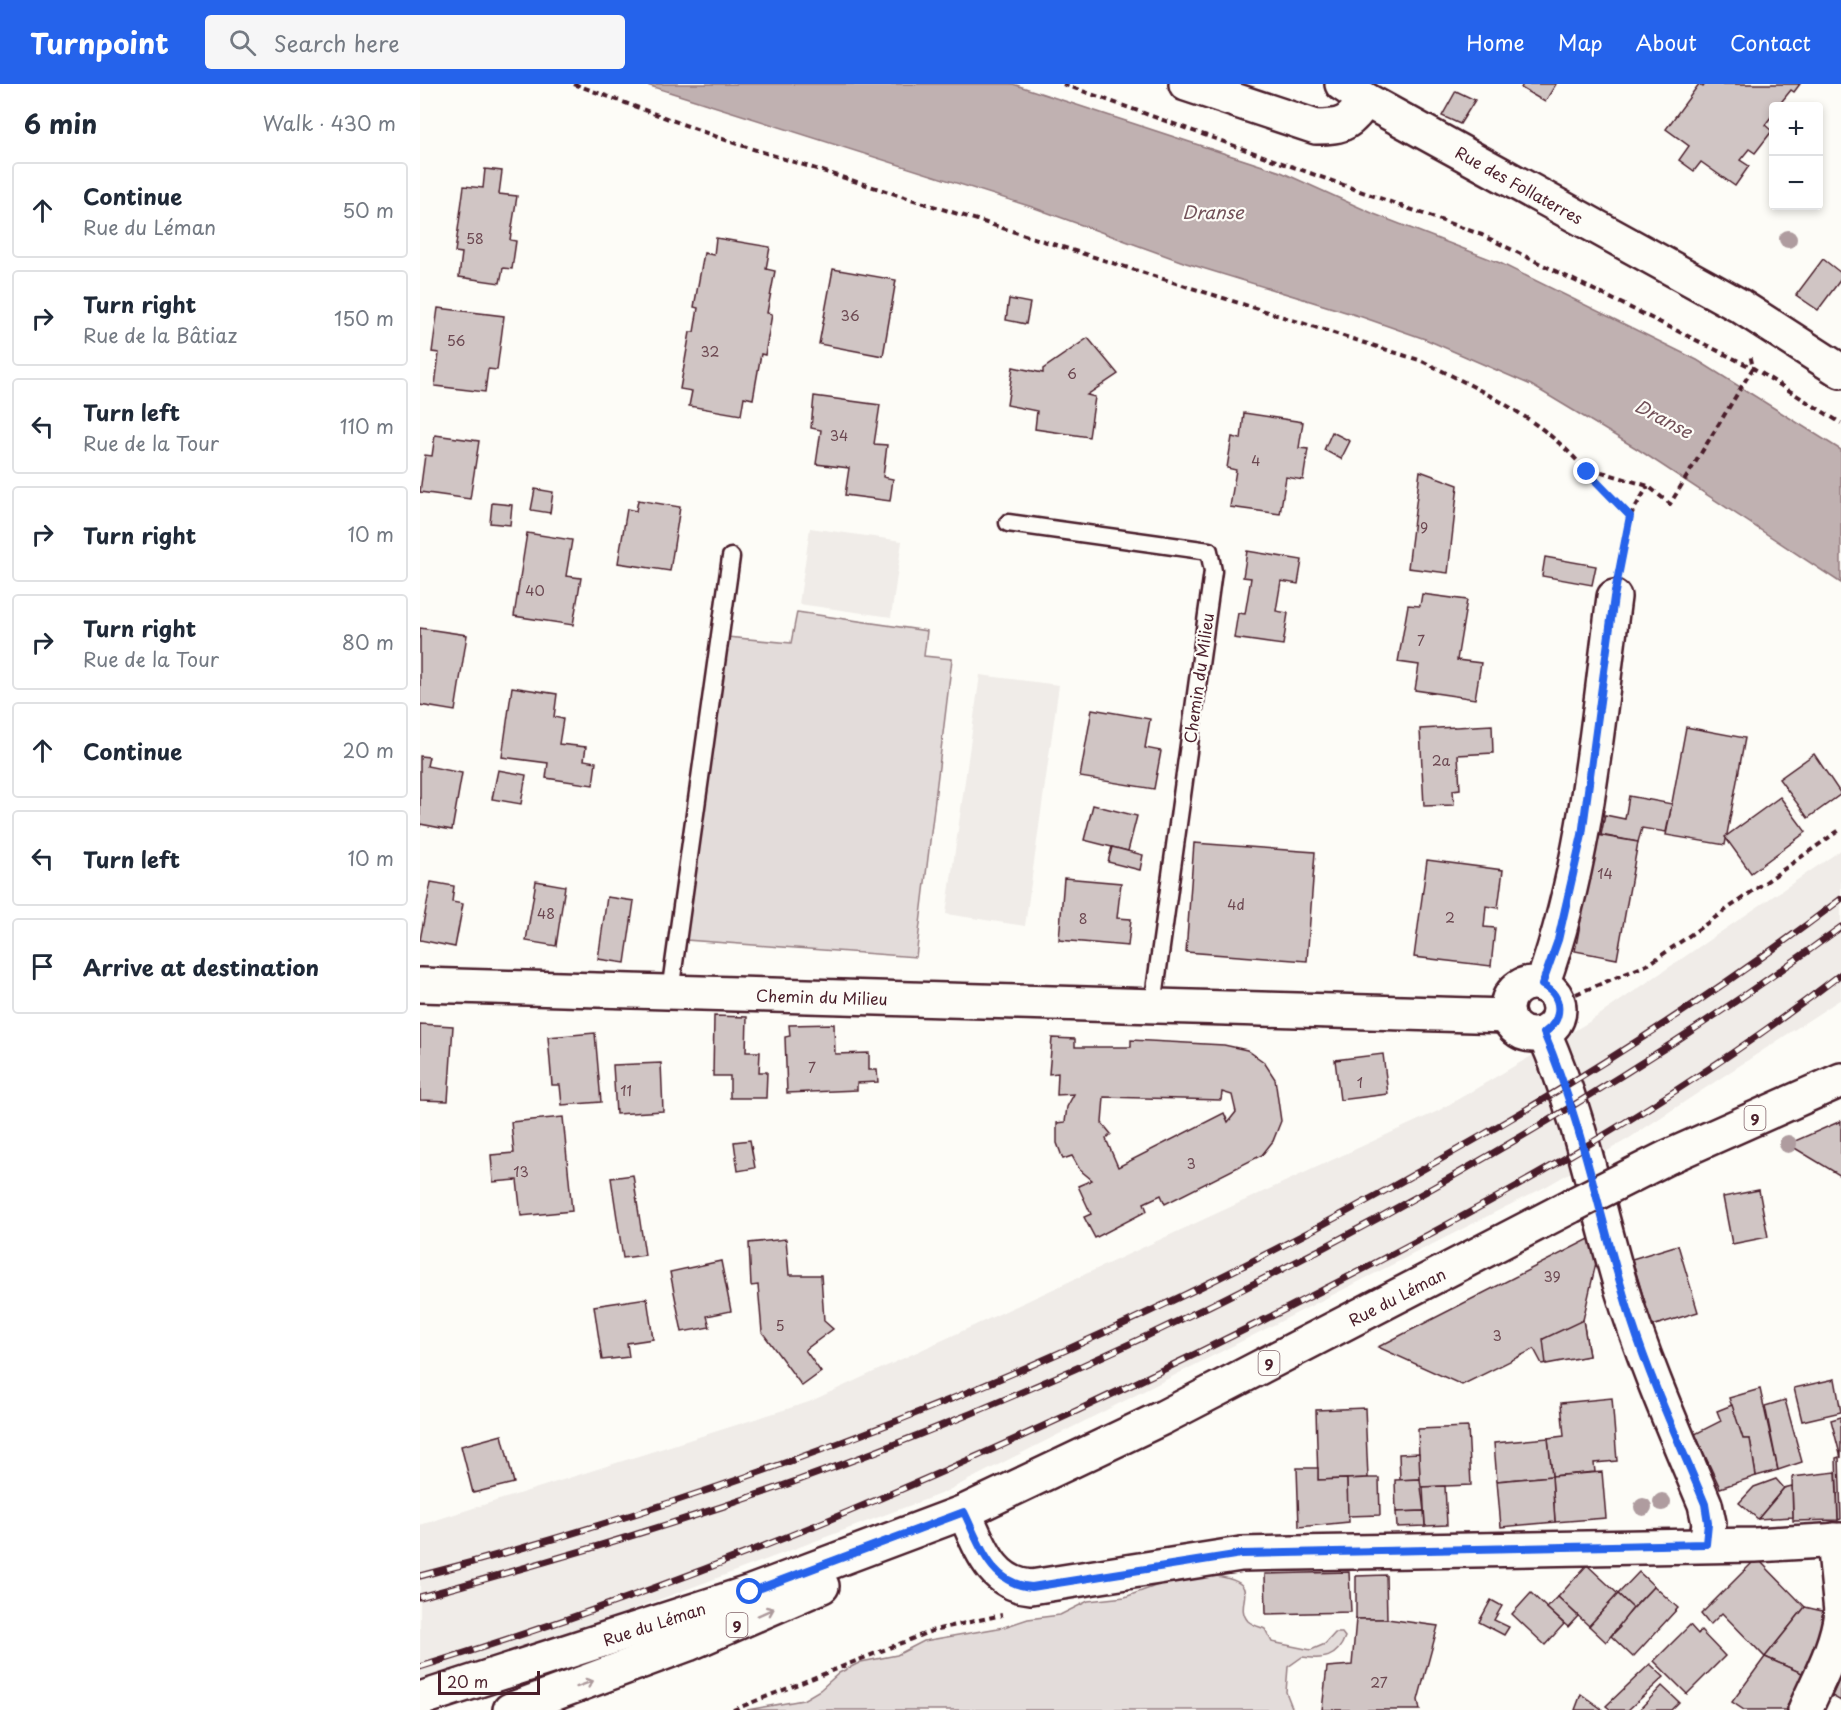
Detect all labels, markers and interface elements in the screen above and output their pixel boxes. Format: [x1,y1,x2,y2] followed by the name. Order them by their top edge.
[205,15,625,69] search box
[30,21,169,64] text: Turnpoint
[226,26,259,59] icon: search
[274,26,400,59] text: Search here
[1466,26,1525,58] text: Home
[1558,26,1603,58] text: Map
[1636,26,1697,58] text: About
[1730,26,1811,58] text: Contact
[1769,102,1823,210] map controls
[1769,102,1823,156] button: +
[24,104,97,143] text: 6 min
[263,108,396,138] text: Walk · 430 m
[1451,140,1588,229] street label: Rue des Follaterres
[1769,156,1823,210] button: −
[83,179,182,212] text: Continue
[26,194,59,227] icon: ahead
[342,195,394,225] text: 50 m
[1182,198,1245,225] water label: Dranse
[83,212,216,242] text: Rue du Léman
[466,228,484,249] house number: 58
[83,287,196,320] text: Turn right
[26,302,59,335] icon: right
[334,303,394,333] text: 150 m
[840,305,860,326] house number: 36
[83,320,237,350] text: Rue de la Bâtiaz
[447,330,466,351] house number: 56
[701,341,719,362] house number: 32
[1067,363,1077,384] house number: 6
[1631,392,1698,445] water label: Dranse
[83,395,180,428] text: Turn left
[26,410,59,443] icon: left
[340,411,394,441] text: 110 m
[830,425,848,446] house number: 34
[83,428,219,458] text: Rue de la Tour
[1251,450,1261,471] house number: 4
[1573,458,1599,484] route end
[1420,517,1428,538] house number: 9
[26,518,59,551] icon: right
[83,518,196,551] text: Turn right
[347,519,394,549] text: 10 m
[525,580,545,601] house number: 40
[83,611,196,644] text: Turn right
[1177,611,1219,745] street label: Chemin du Milieu
[26,626,59,659] icon: right
[342,627,394,657] text: 80 m
[1417,630,1425,651] house number: 7
[83,644,219,674] text: Rue de la Tour
[26,734,59,767] icon: ahead
[83,734,182,767] text: Continue
[342,735,394,765] text: 20 m
[1432,750,1450,771] house number: 2a
[26,842,59,875] icon: left
[83,842,180,875] text: Turn left
[347,843,394,873] text: 10 m
[1597,863,1613,884] house number: 14
[1227,894,1245,915] house number: 4d
[537,903,555,924] house number: 48
[1445,907,1455,928] house number: 2
[1079,908,1087,929] house number: 8
[26,950,59,983] icon: arrive
[83,950,319,983] text: Arrive at destination
[756,983,888,1010] street label: Chemin du Milieu
[808,1057,816,1078] house number: 7
[1357,1072,1363,1093] house number: 1
[620,1080,632,1101] house number: 11
[1744,1106,1766,1130] road number: 9
[1186,1153,1196,1174] house number: 3
[513,1161,529,1182] house number: 13
[1344,1261,1450,1332] street label: Rue du Léman
[1543,1266,1561,1287] house number: 39
[775,1315,785,1336] house number: 5
[1492,1325,1502,1346] house number: 3
[1258,1351,1280,1375] road number: 9
[736,1578,762,1604] route start
[600,1596,708,1651] street label: Rue du Léman
[757,1606,775,1617] one-way arrow
[726,1613,748,1637] road number: 9
[438,1668,540,1696] scale bar
[447,1669,488,1693] text: 20 m
[1370,1672,1388,1693] house number: 27
[575,1678,594,1689] one-way arrow

